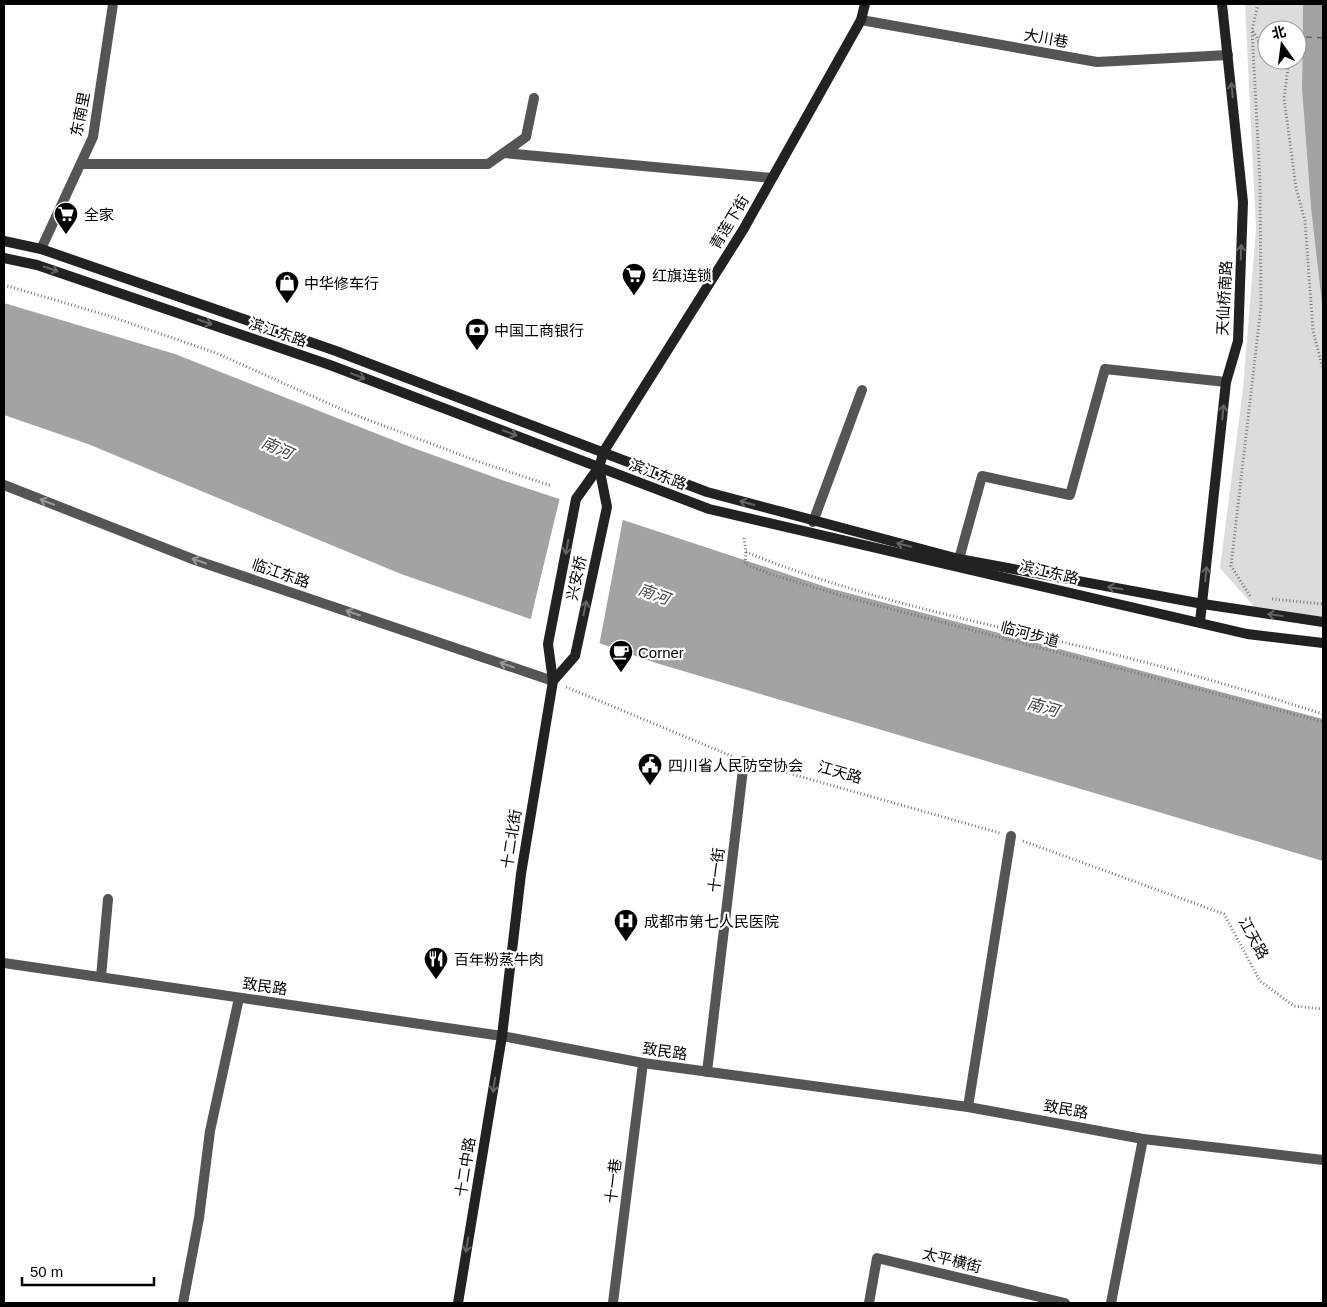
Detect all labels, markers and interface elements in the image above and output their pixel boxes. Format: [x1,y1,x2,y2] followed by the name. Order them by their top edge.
[1257,20,1307,70] north arrow
[1270,23,1288,42] text: 北
[1022,26,1070,50] street label: 大川巷
[1227,82,1237,98] one-way arrow
[67,90,93,138] street label: 东南里
[706,192,752,252] street label: 青莲下街
[53,201,79,235] supermarket icon: 全家
[84,206,114,223] place label: 全家
[1236,244,1246,260] one-way arrow
[1214,260,1234,336] street label: 天仙桥南路
[621,262,647,296] supermarket icon: 红旗连锁
[43,265,59,275] one-way arrow
[652,267,712,284] place label: 红旗连锁
[274,270,300,304] shop icon: 中华修车行
[304,275,379,292] place label: 中华修车行
[247,314,309,350] street label: 滨江东路
[464,317,490,351] bank icon: 中国工商银行
[196,318,212,327] one-way arrow
[494,322,584,339] place label: 中国工商银行
[350,372,365,381] one-way arrow
[1218,405,1228,421] one-way arrow
[502,429,517,438] one-way arrow
[259,434,298,463] water label: 南河
[627,455,689,493] street label: 滨江东路
[40,497,55,506] one-way arrow
[740,498,756,508] one-way arrow
[561,539,571,555] one-way arrow
[897,540,913,549] one-way arrow
[563,554,589,602] street label: 兴安桥
[250,555,312,591] street label: 临江东路
[191,556,207,565] one-way arrow
[1018,557,1080,587] street label: 滨江东路
[1201,566,1211,582] one-way arrow
[636,581,675,608] water label: 南河
[1107,582,1123,592] one-way arrow
[581,601,590,617] one-way arrow
[345,608,361,617] one-way arrow
[1267,610,1283,620] one-way arrow
[999,618,1061,650] street label: 临河步道
[608,639,634,673] cafe icon: Corner
[638,644,684,661] place label: Corner
[499,660,515,669] one-way arrow
[1025,694,1064,720] water label: 南河
[637,752,663,786] public building icon: 四川省人民防空协会
[668,757,803,774] place label: 四川省人民防空协会
[816,758,864,786] street label: 江天路
[498,808,524,870] street label: 十二北街
[705,847,727,893] street label: 十一街
[613,908,639,942] hospital icon: 成都市第七人民医院
[644,913,779,930] place label: 成都市第七人民医院
[1236,914,1272,962] street label: 江天路
[423,946,449,980] restaurant icon: 百年粉蒸牛肉
[454,951,544,968] place label: 百年粉蒸牛肉
[242,974,288,998] street label: 致民路
[642,1039,688,1063] street label: 致民路
[488,1076,498,1092] one-way arrow
[1042,1097,1090,1121] street label: 致民路
[452,1136,478,1198] street label: 十二中路
[602,1158,624,1204] street label: 十一巷
[462,1236,472,1252] one-way arrow
[921,1244,983,1276] street label: 太平横街
[22,1254,155,1286] scale bar
[30,1263,63,1280] text: 50 m

